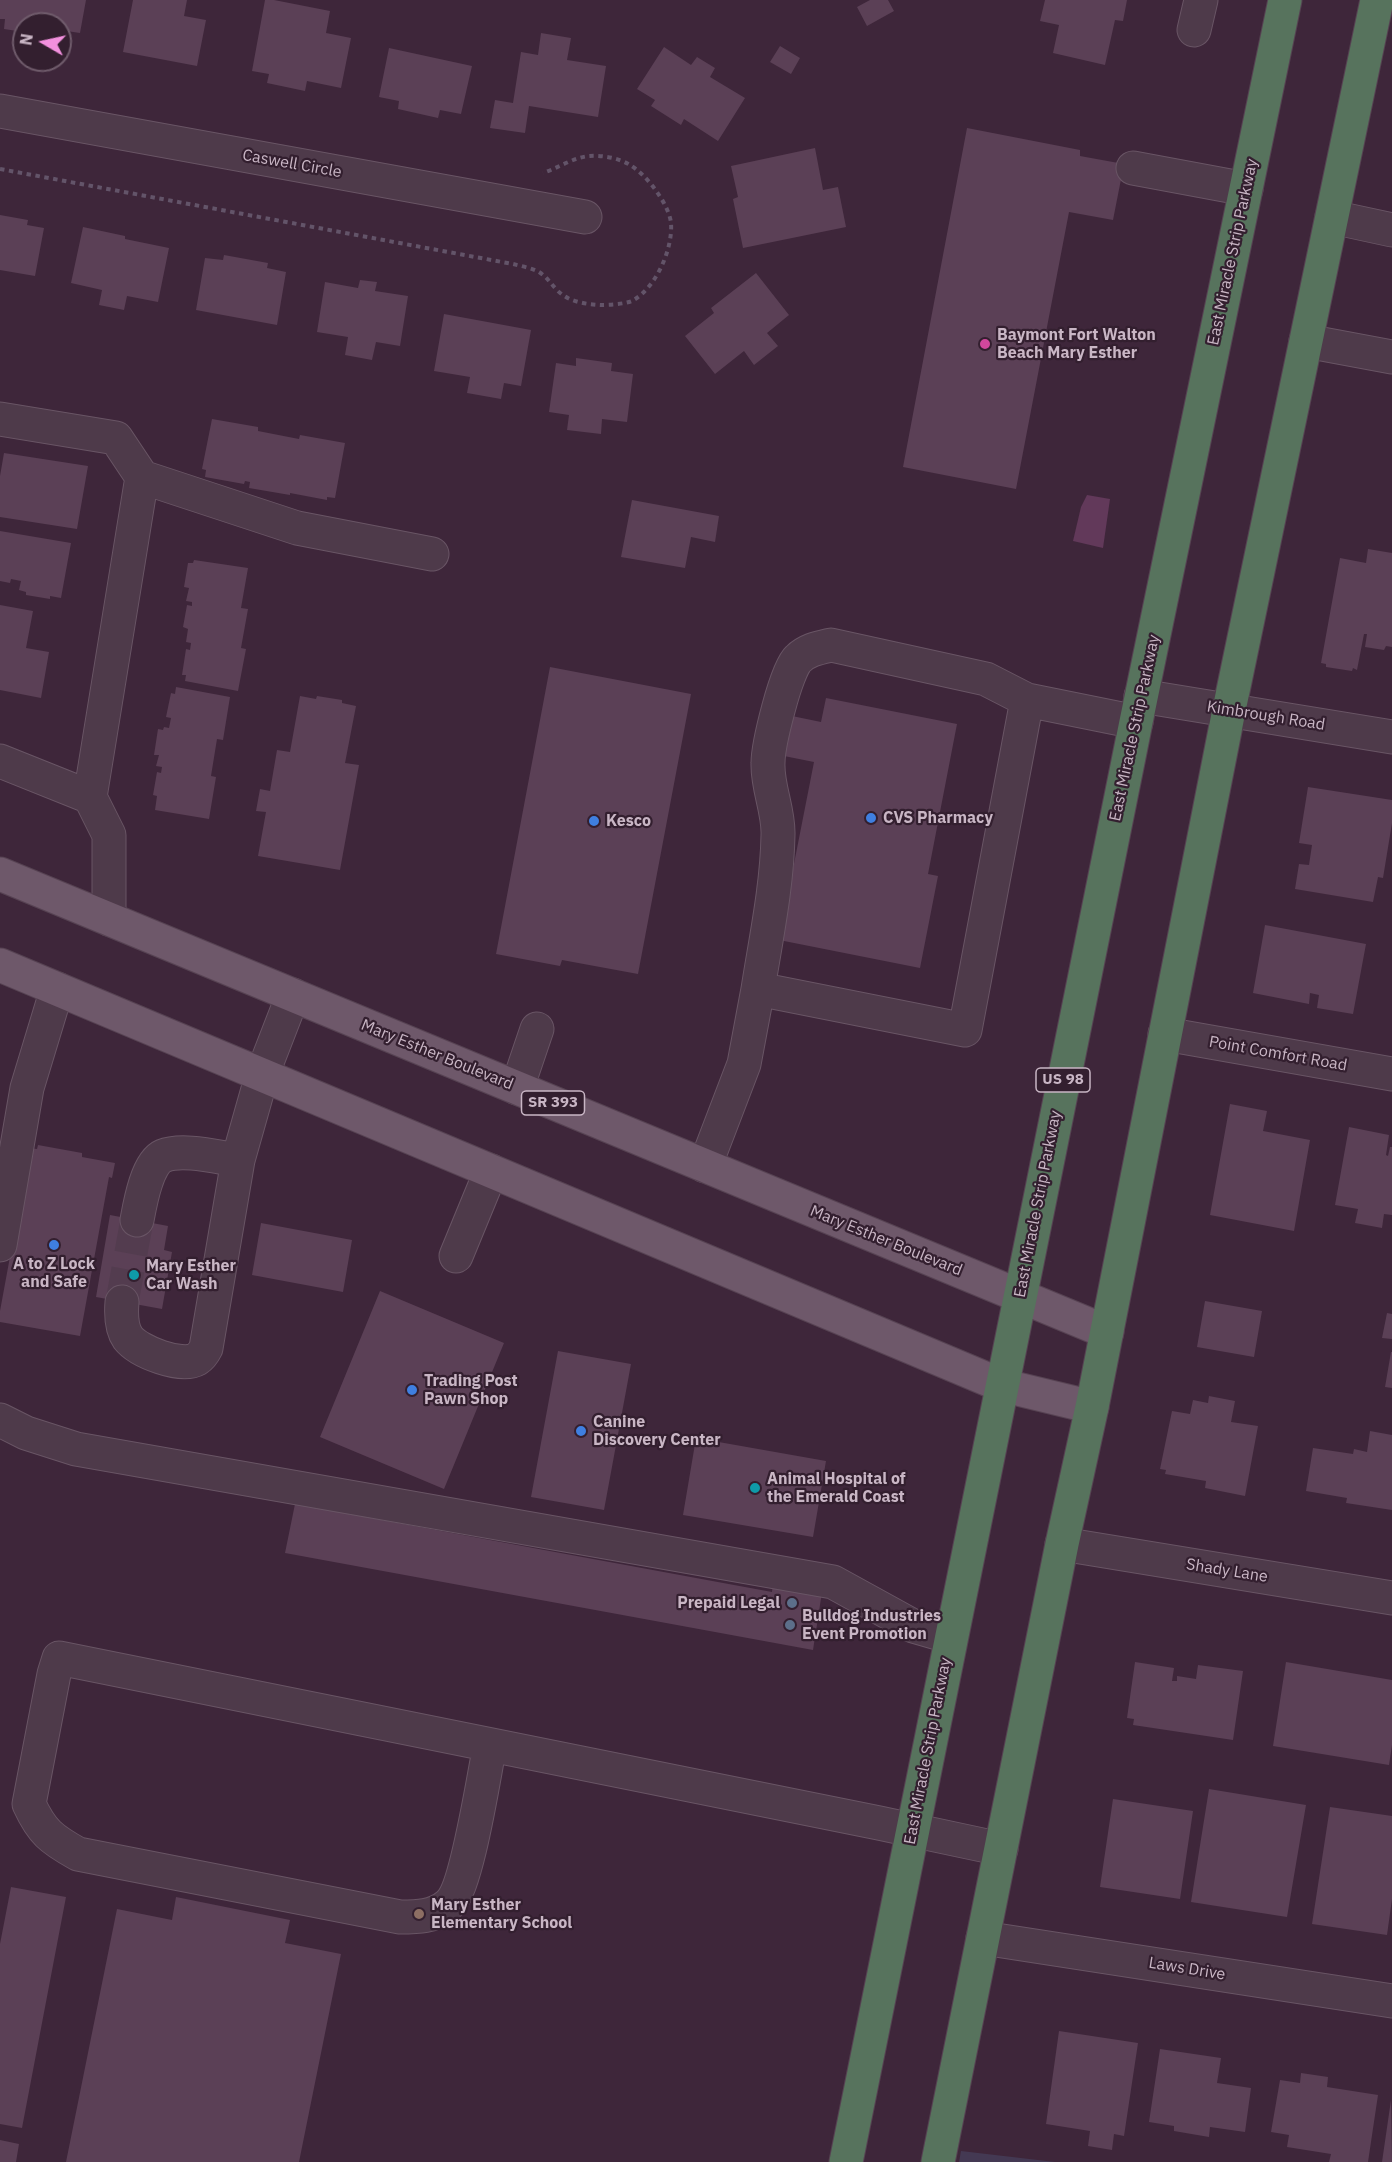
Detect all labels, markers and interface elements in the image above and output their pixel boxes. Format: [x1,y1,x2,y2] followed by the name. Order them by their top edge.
[12,12,72,72] north arrow
[15,32,37,47] text: N
[241,146,343,182] street label: Caswell Circle
[1204,157,1262,347] street label: East Miracle Strip Parkway
[997,325,1156,363] place label: Baymont Fort Walton Beach Mary Esther
[978,337,992,351] marker: Baymont Fort Walton Beach Mary Esther
[1106,633,1164,823] street label: East Miracle Strip Parkway
[1206,697,1326,735] street label: Kimbrough Road
[883,808,993,828] place label: CVS Pharmacy
[606,811,651,831] place label: Kesco
[864,811,878,825] marker: CVS Pharmacy
[587,814,601,828] marker: Kesco
[358,1016,516,1094] street label: Mary Esther Boulevard
[1207,1032,1349,1076] street label: Point Comfort Road
[1036,1068,1090,1092] road number: US 98
[522,1091,584,1115] road number: SR 393
[1010,1109,1066,1299] street label: East Miracle Strip Parkway
[807,1202,965,1280] street label: Mary Esther Boulevard
[47,1238,61,1252] marker: A to Z Lock and Safe
[13,1254,95,1292] place label: A to Z Lock and Safe
[146,1256,236,1294] place label: Mary Esther Car Wash
[127,1268,141,1282] marker: Mary Esther Car Wash
[424,1371,518,1409] place label: Trading Post Pawn Shop
[405,1383,419,1397] marker: Trading Post Pawn Shop
[593,1412,721,1450] place label: Canine Discovery Center
[574,1424,588,1438] marker: Canine Discovery Center
[767,1469,906,1507] place label: Animal Hospital of the Emerald Coast
[748,1481,762,1495] marker: Animal Hospital of the Emerald Coast
[1185,1555,1269,1587] street label: Shady Lane
[677,1593,780,1613] place label: Prepaid Legal
[785,1596,799,1610] marker: Prepaid Legal
[802,1606,941,1644] place label: Bulldog Industries Event Promotion
[783,1618,797,1632] marker: Bulldog Industries Event Promotion
[900,1656,956,1846] street label: East Miracle Strip Parkway
[431,1895,572,1933] place label: Mary Esther Elementary School
[412,1907,426,1921] marker: Mary Esther Elementary School
[1147,1953,1227,1985] street label: Laws Drive

